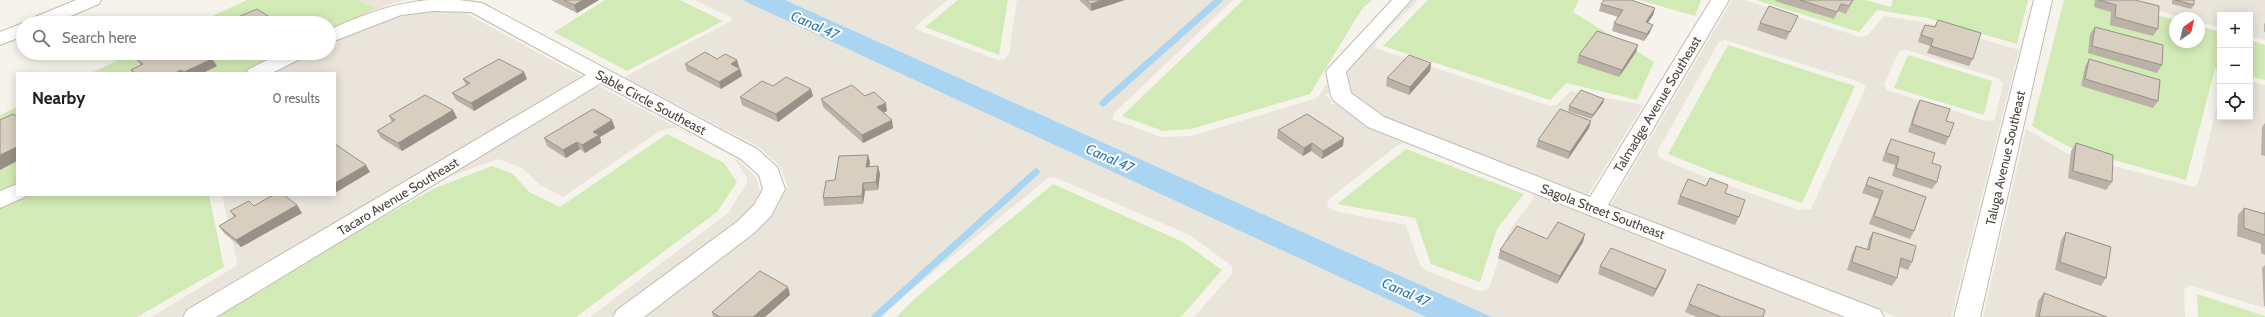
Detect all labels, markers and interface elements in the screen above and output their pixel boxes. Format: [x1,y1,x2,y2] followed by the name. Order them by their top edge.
[788,6,843,44] water label: Canal 47
[2169,12,2205,48] north arrow
[2217,12,2253,120] map controls
[2217,12,2253,48] button: +
[16,16,336,60] search box
[30,27,52,49] icon: search
[62,29,137,47] text: Search here
[1610,32,1704,175] street label: Talmadge Avenue Southeast
[2217,48,2253,84] button: −
[593,66,710,138] street label: Sable Circle Southeast
[2217,84,2253,120] button: locate
[32,88,85,108] text: Nearby
[1982,89,2028,227] street label: Taluga Avenue Southeast
[272,90,320,106] text: 0 results
[1083,139,1138,177] water label: Canal 47
[335,153,462,238] street label: Tacaro Avenue Southeast
[1539,180,1668,242] street label: Sagola Street Southeast
[1379,273,1434,311] water label: Canal 47

